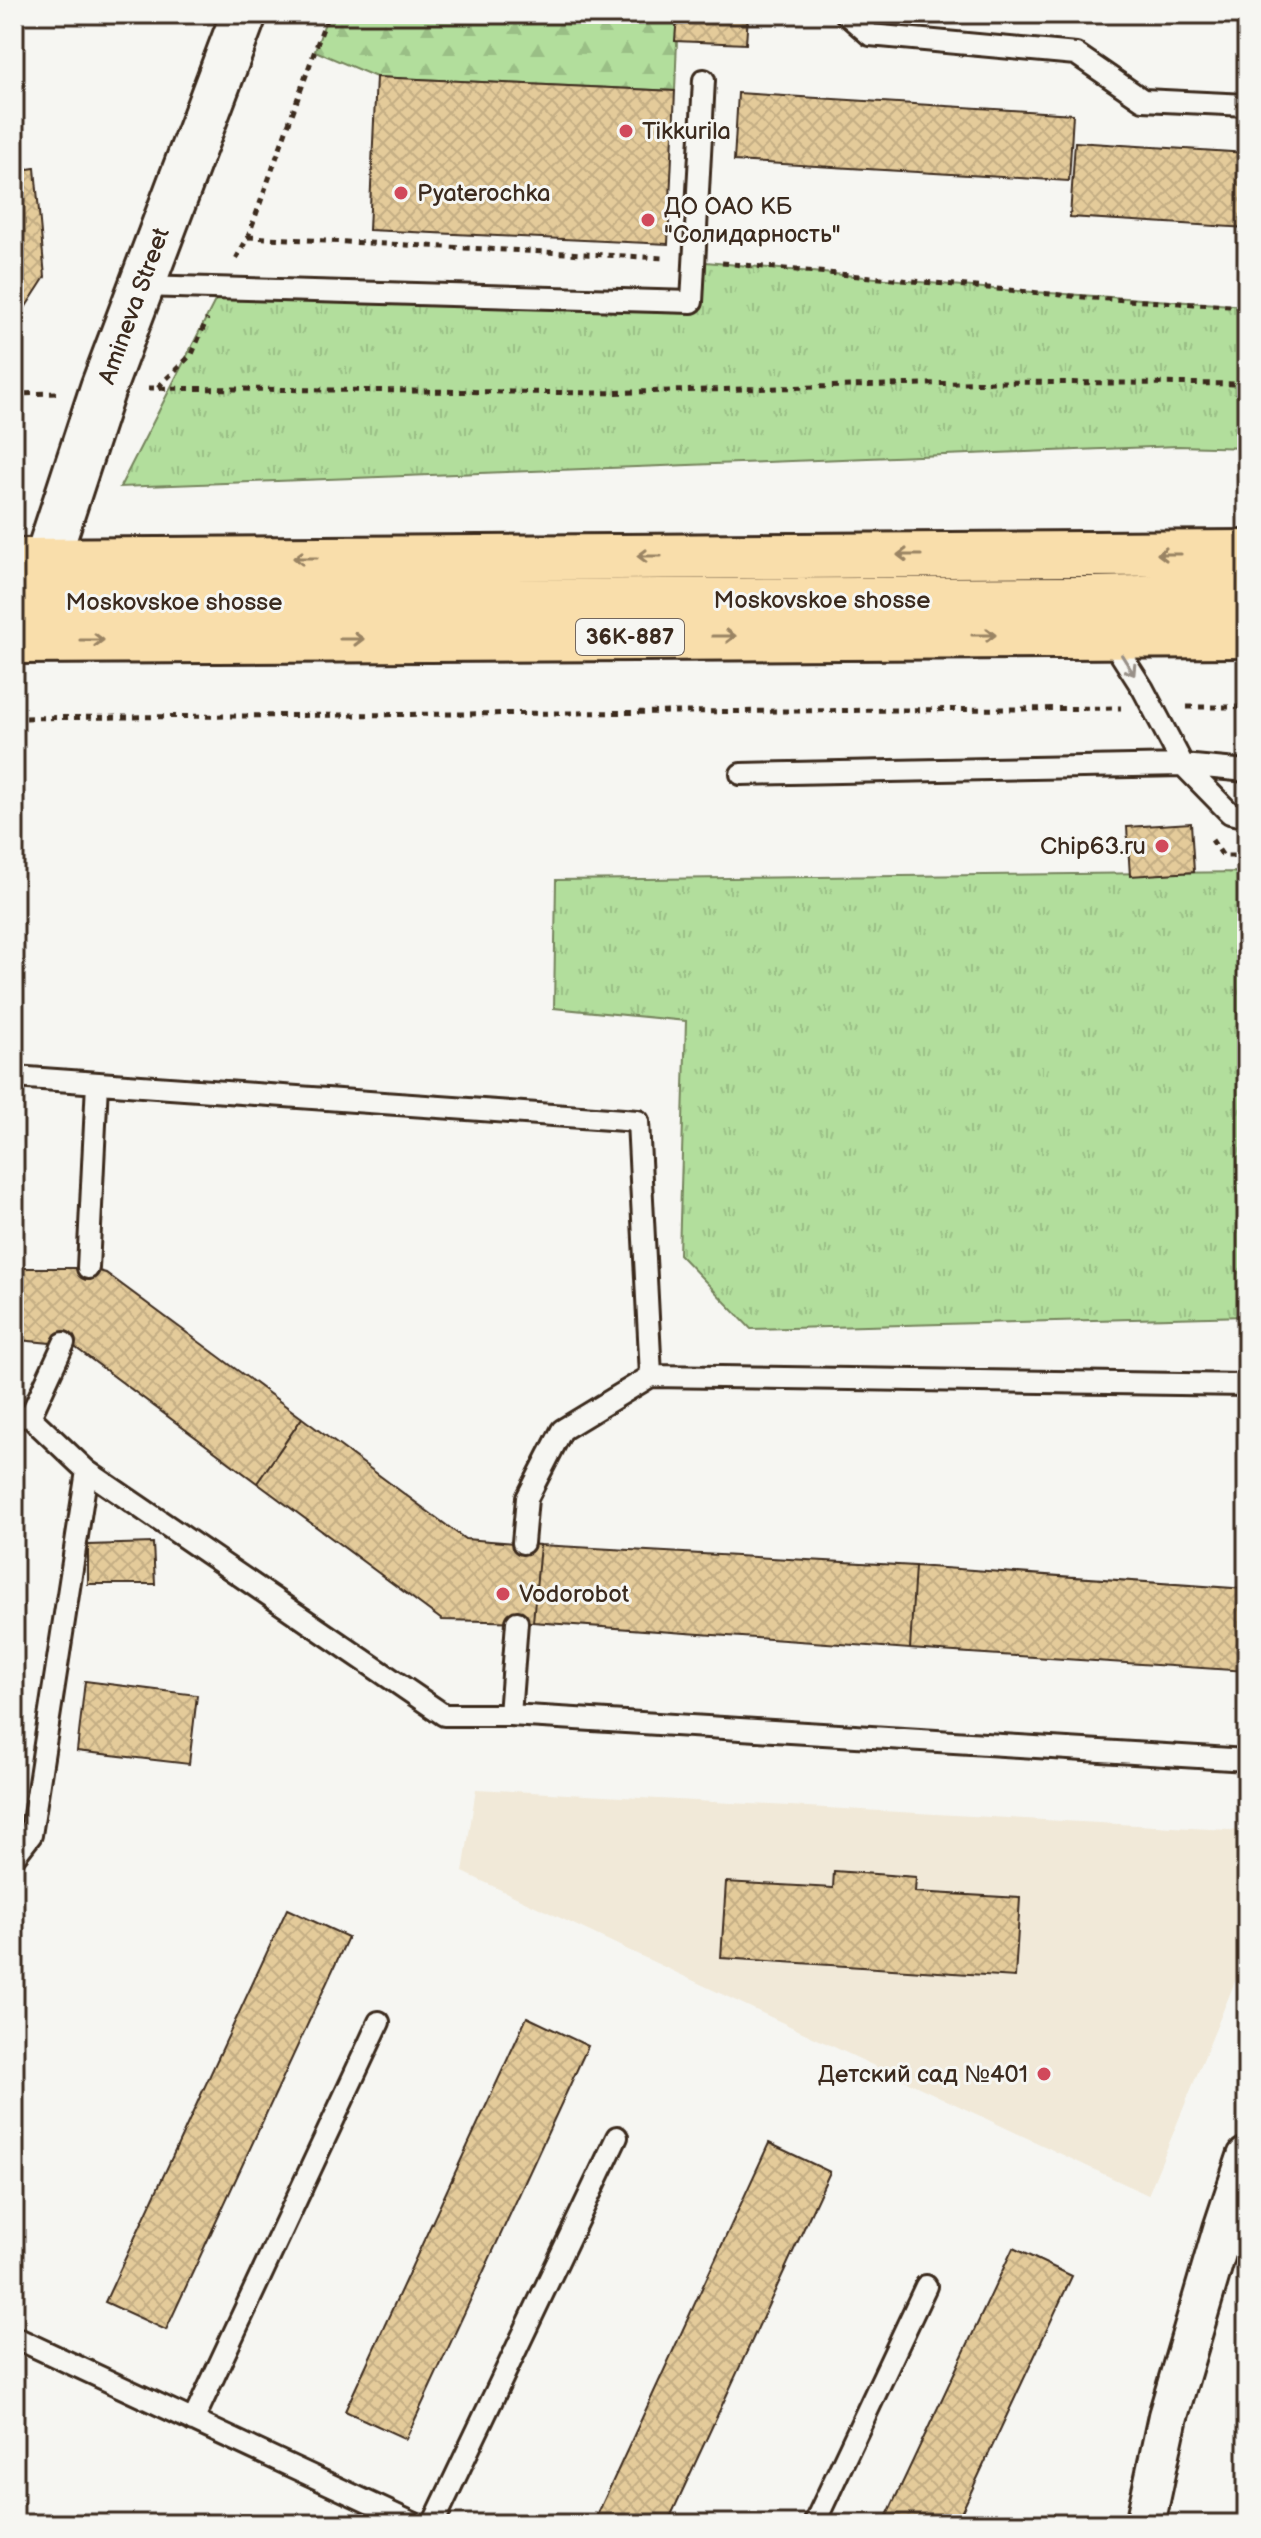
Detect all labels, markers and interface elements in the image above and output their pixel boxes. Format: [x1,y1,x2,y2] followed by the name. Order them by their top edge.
[642,117,731,146] place label: Tikkurila
[617,122,635,140] marker: Tikkurila
[417,179,551,208] place label: Pyaterochka
[392,184,410,202] marker: Pyaterochka
[664,192,841,249] place label: ДО ОАО КБ "Солидарность"
[639,211,657,229] marker: ДО ОАО КБ "Солидарность"
[92,223,176,388] street label: Amineva Street
[1156,546,1183,562] one-way arrow
[896,547,923,563] one-way arrow
[636,548,663,564] one-way arrow
[292,550,319,566] one-way arrow
[714,586,930,615] street label: Moskovskoe shosse
[66,588,282,617] street label: Moskovskoe shosse
[576,619,684,655] road number: 36К-887
[970,627,997,643] one-way arrow
[710,629,737,644] one-way arrow
[338,631,365,647] one-way arrow
[78,632,105,648] one-way arrow
[1120,653,1136,676] one-way arrow
[1040,832,1146,861] place label: Chip63.ru
[1153,837,1171,855] marker: Chip63.ru
[519,1580,630,1609] place label: Vodorobot
[494,1585,512,1603] marker: Vodorobot
[818,2060,1028,2089] place label: Детский сад №401
[1035,2065,1053,2083] marker: Детский сад №401

